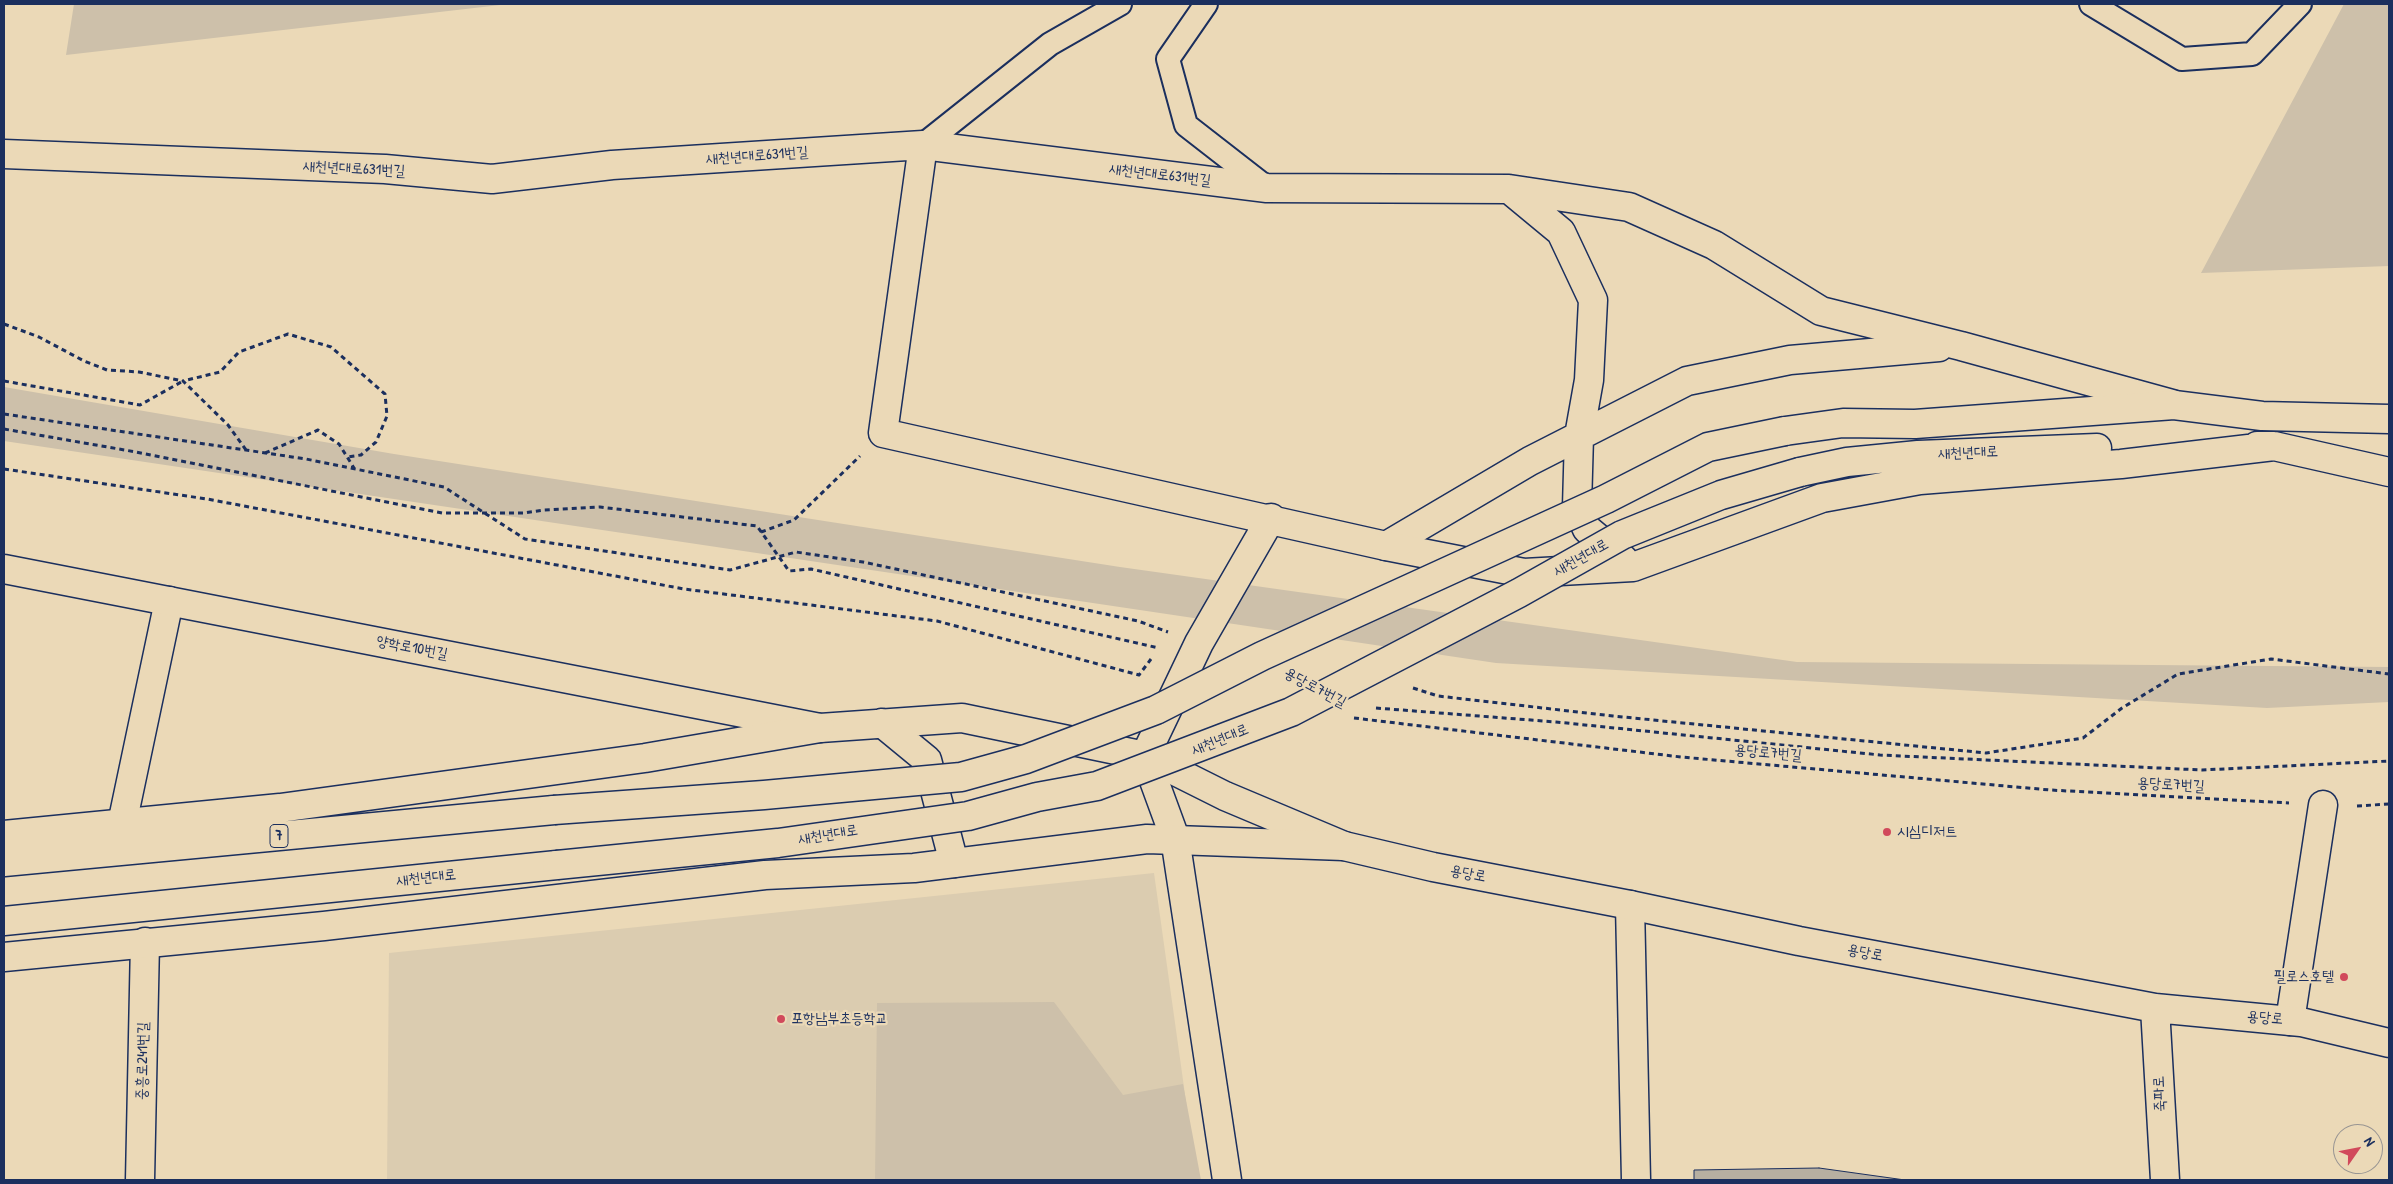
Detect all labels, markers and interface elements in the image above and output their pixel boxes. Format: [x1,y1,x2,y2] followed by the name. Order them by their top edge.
[705,143,809,169] street label: 새천년대로631번길
[302,157,406,181] street label: 새천년대로631번길
[1108,160,1212,190] street label: 새천년대로631번길
[1938,443,1998,463] street label: 새천년대로
[1550,535,1612,581] street label: 새천년대로
[375,632,449,664] street label: 양학로10번길
[1281,664,1349,712] street label: 용당로7번길
[1189,720,1251,760] street label: 새천년대로
[1733,741,1803,765] street label: 용당로7번길
[2137,774,2205,796] street label: 용당로7번길
[797,821,859,849] street label: 새천년대로
[1897,823,1957,841] place label: 시심디저트
[270,824,288,848] road number: 7
[1881,826,1893,838] marker: 시심디저트
[1449,862,1487,886] street label: 용당로
[395,866,457,890] street label: 새천년대로
[1846,941,1884,965] street label: 용당로
[2274,968,2334,986] place label: 필로스호텔
[2338,971,2350,983] marker: 필로스호텔
[2246,1007,2284,1029] street label: 용당로
[791,1010,888,1028] place label: 포항남부초등학교
[775,1013,787,1025] marker: 포항남부초등학교
[133,1022,153,1100] street label: 중흥로241번길
[2150,1075,2170,1113] street label: 죽파로
[2333,1124,2383,1174] north arrow
[2360,1133,2380,1149] text: N

